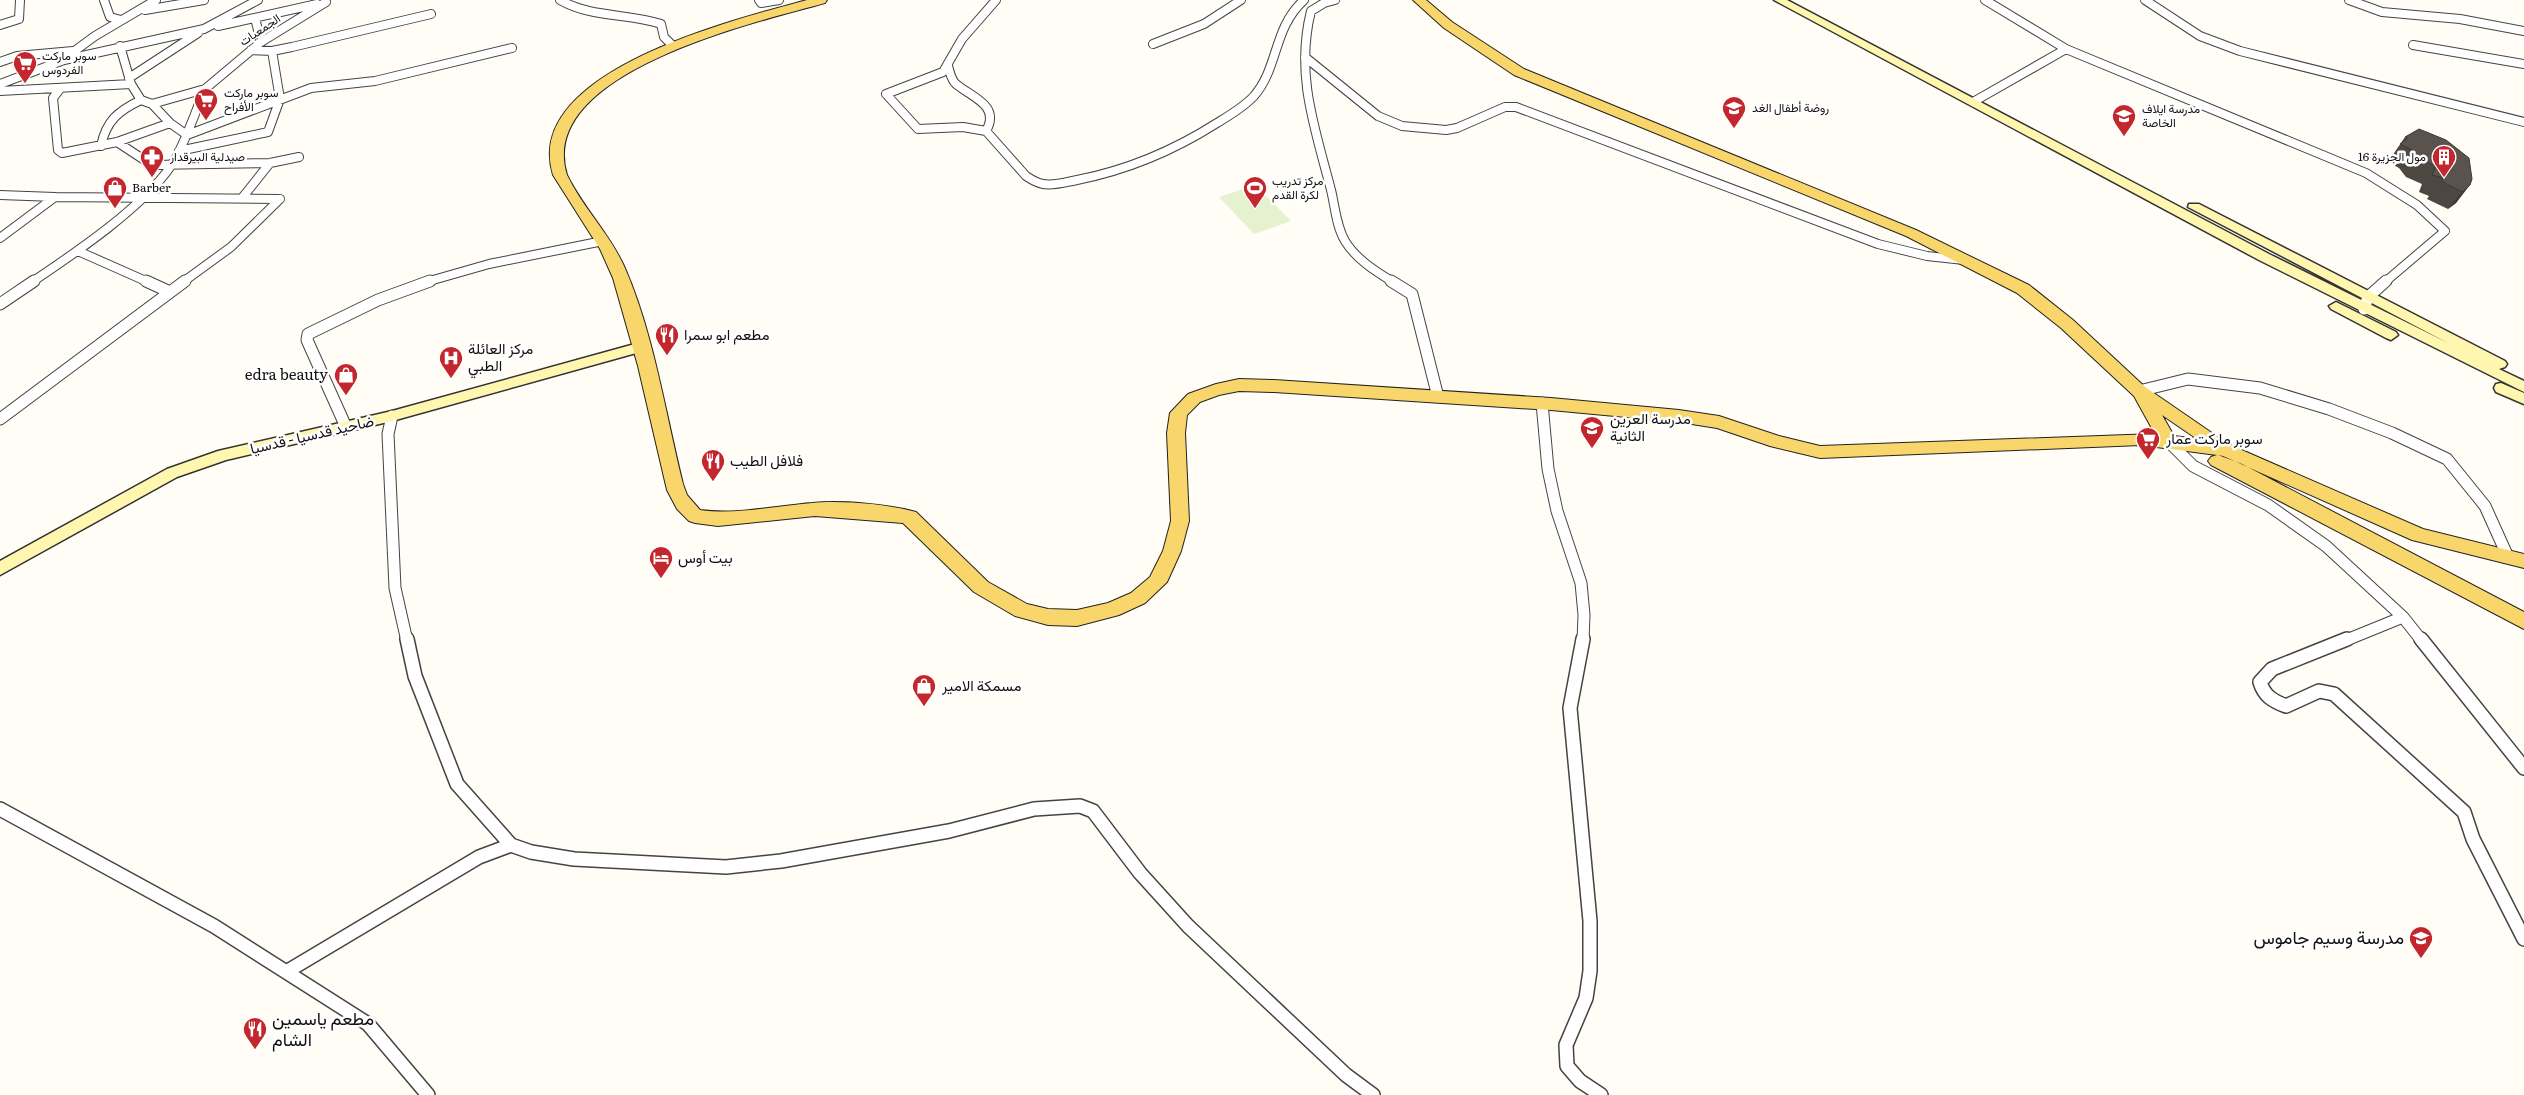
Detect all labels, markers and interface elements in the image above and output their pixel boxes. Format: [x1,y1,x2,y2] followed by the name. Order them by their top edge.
[235,9,284,50] street label: الجمعيات
[42,46,96,78] place label: سوبر ماركت الفردوس
[12,50,38,84] supermarket icon: سوبر ماركت الفردوس
[224,83,278,116] place label: سوبر ماركت الأفراح
[193,87,219,121] supermarket icon: سوبر ماركت الأفراح
[1721,95,1747,129] school or university icon: روضة أطفال الغد
[1752,98,1829,116] place label: روضة أطفال الغد
[2142,99,2200,131] place label: مدرسة ايلاف الخاصة
[2111,103,2137,137] school or university icon: مدرسة ايلاف الخاصة
[139,144,165,178] pharmacy icon: صيدلية البيرقدار
[2431,144,2457,178] building icon: مول الجزيرة 16
[169,147,245,165] place label: صيدلية البيرقدار
[2358,147,2426,165] place label: مول الجزيرة 16
[1272,171,1323,203] place label: مركز تدريب لكرة القدم
[102,175,128,209] shop icon: Barber
[1242,175,1268,209] sports icon: مركز تدريب لكرة القدم
[132,178,171,196] place label: Barber
[654,322,680,356] restaurant icon: مطعم ابو سمرا
[684,322,769,345] place label: مطعم ابو سمرا
[468,336,533,379] place label: مركز العائلة الطبي
[438,345,464,379] hospital icon: مركز العائلة الطبي
[245,362,328,385] place label: edra beauty
[333,362,359,396] shop icon: edra beauty
[1610,406,1691,446] place label: مدرسة العرين الثانية
[248,408,376,459] street label: ضاحيد قدسيا - قدسيا
[1579,415,1605,449] school or university icon: مدرسة العرين الثانية
[2135,426,2161,460] supermarket icon: سوبر ماركت عمار
[2165,426,2263,449] place label: سوبر ماركت عمار
[700,448,726,482] restaurant icon: فلافل الطيب
[730,448,803,471] place label: فلافل الطيب
[648,545,674,579] hotel icon: بيت أوس
[678,545,733,568] place label: بيت أوس
[911,673,937,707] shop icon: مسمكة الامير
[941,673,1021,696] place label: مسمكة الامير
[2254,923,2404,950] place label: مدرسة وسيم جاموس
[2408,925,2434,959] school or university icon: مدرسة وسيم جاموس
[272,1004,374,1052] place label: مطعم ياسمين الشام
[242,1016,268,1050] restaurant icon: مطعم ياسمين الشام

